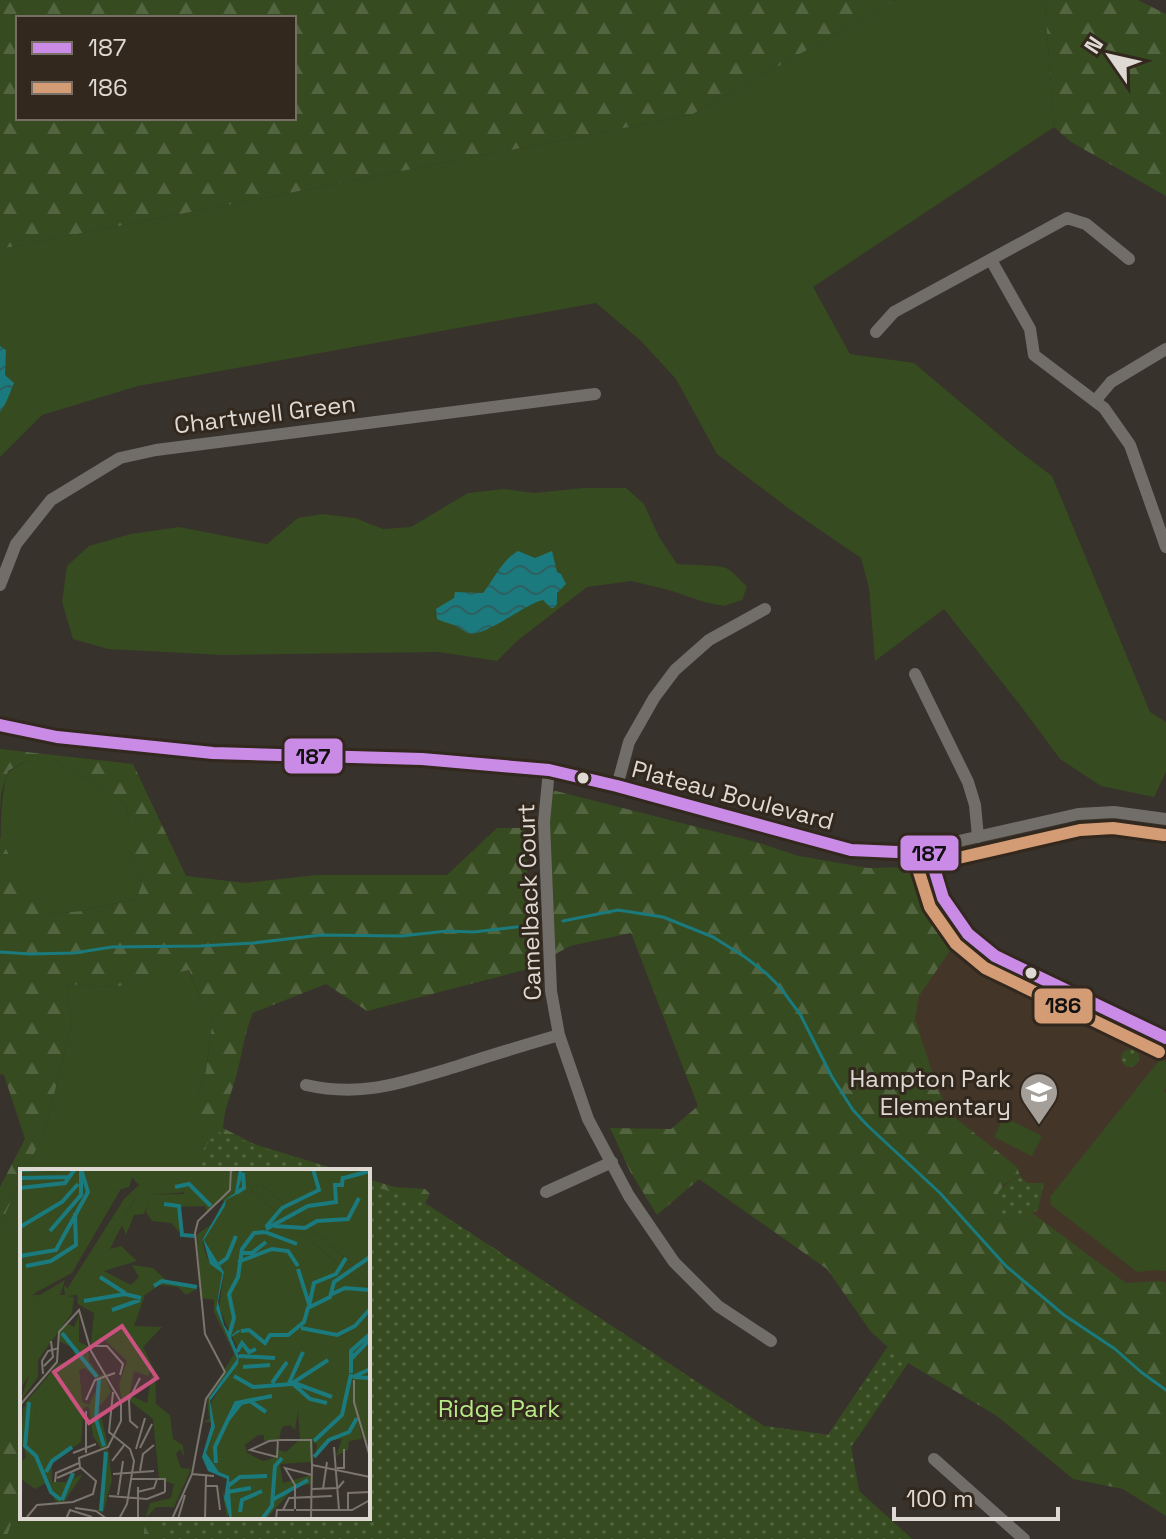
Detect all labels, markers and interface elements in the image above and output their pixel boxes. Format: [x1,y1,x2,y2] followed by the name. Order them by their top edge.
[16,16,296,120] legend
[1070,16,1150,96] north arrow
[1078,31,1109,59] text: N
[88,32,126,63] text: 187
[88,72,128,103] text: 186
[172,387,358,441] street label: Chartwell Green
[283,737,344,775] line badge: 187
[295,742,331,770] text: 187
[629,753,837,837] street label: Plateau Boulevard
[575,770,591,786] unlabelled marker
[510,803,548,1001] street label: Camelback Court
[899,834,960,872] line badge: 187
[911,839,947,867] text: 187
[1023,965,1039,981] unlabelled marker
[1033,987,1094,1025] line badge: 186
[1045,991,1081,1019] text: 186
[850,1063,1011,1122] place label: Hampton Park Elementary
[1018,1071,1060,1126] school or university icon: Hampton Park Elementary
[20,1169,370,1519] inset map
[438,1393,560,1424] park label: Ridge Park
[894,1471,1058,1521] scale bar
[906,1483,974,1514] text: 100 m

